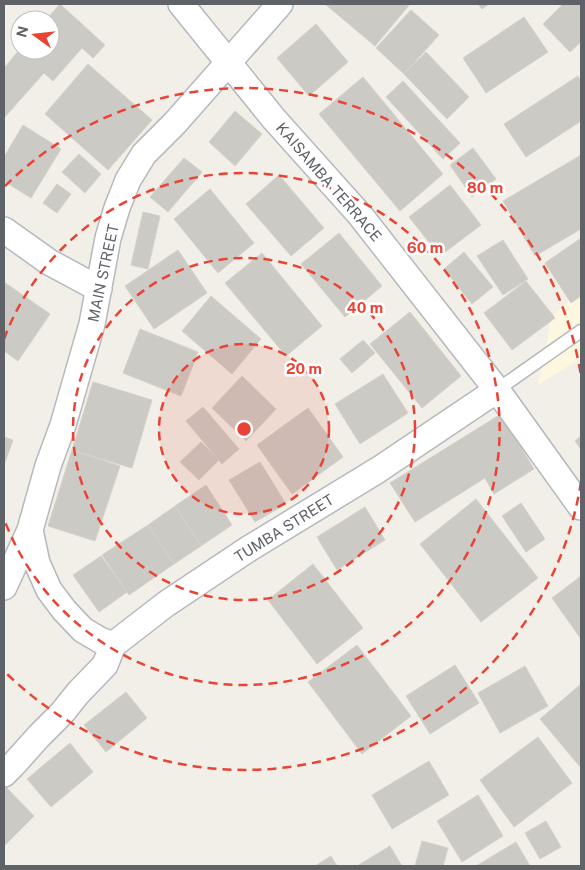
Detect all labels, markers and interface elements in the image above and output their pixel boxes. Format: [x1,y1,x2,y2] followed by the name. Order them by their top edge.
[10,10,60,60] north arrow
[13,24,32,39] text: N
[273,119,385,245] street label: KAISAMBA TERRACE
[467,179,503,196] text: 80 m
[84,222,122,324] street label: MAIN STREET
[407,239,443,256] text: 60 m
[347,299,383,316] text: 40 m
[286,360,322,377] text: 20 m
[235,420,253,438] centre of rings
[231,491,337,565] street label: TUMBA STREET

